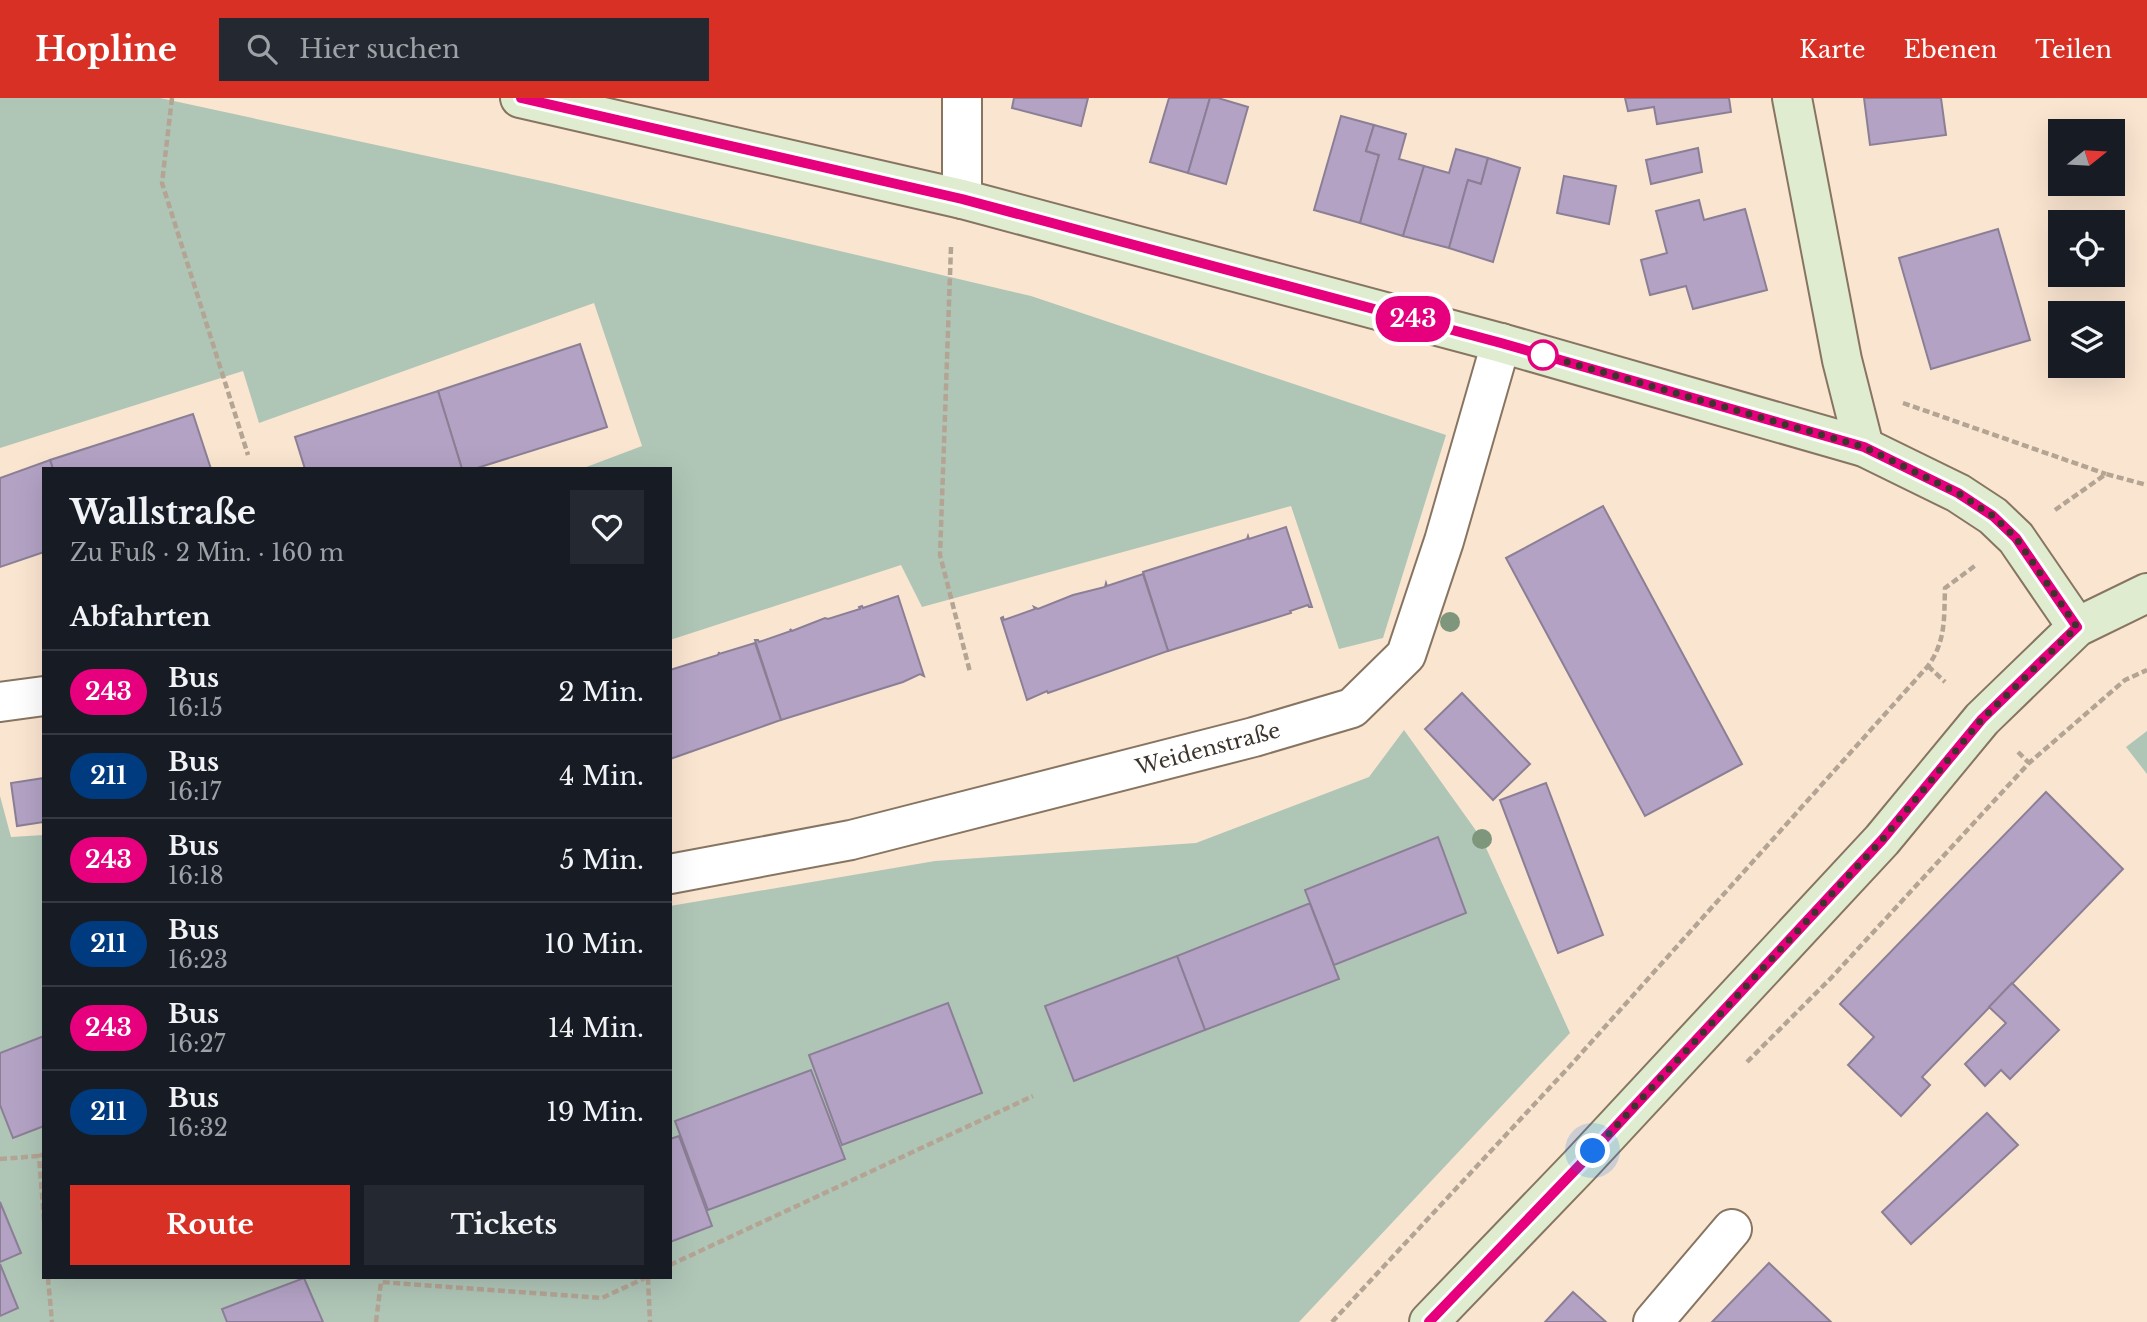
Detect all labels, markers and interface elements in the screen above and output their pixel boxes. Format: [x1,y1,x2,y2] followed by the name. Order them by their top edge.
[219,18,709,81] search box
[35,29,177,70] text: Hopline
[243,30,281,68] icon: search
[299,33,460,65] text: Hier suchen
[1799,35,1866,64] text: Karte
[1904,35,1997,64] text: Ebenen
[2035,35,2112,64] text: Teilen
[2048,119,2124,196] north arrow
[2048,119,2125,378] map controls
[2048,210,2125,287] button: locate
[1373,296,1453,342] line badge: 243
[2048,301,2125,378] button: layers
[1390,304,1436,333] text: 243
[1528,340,1558,370] unlabelled marker
[570,490,644,564] button: heart
[70,492,256,533] text: Wallstraße
[70,539,344,567] text: Zu Fuß · 2 Min. · 160 m
[70,601,211,633] text: Abfahrten
[168,662,219,694] text: Bus
[559,676,644,708] text: 2 Min.
[85,677,132,706] text: 243
[168,694,223,722] text: 16:15
[1132,717,1283,781] street label: Weidenstraße
[168,746,219,778] text: Bus
[559,760,644,792] text: 4 Min.
[90,761,127,790] text: 211
[168,778,221,806] text: 16:17
[168,830,219,862] text: Bus
[560,844,644,876] text: 5 Min.
[85,845,132,874] text: 243
[168,862,224,890] text: 16:18
[168,914,219,946] text: Bus
[544,928,644,960] text: 10 Min.
[90,929,127,958] text: 211
[168,946,228,974] text: 16:23
[168,998,219,1030] text: Bus
[548,1012,644,1044] text: 14 Min.
[85,1013,132,1042] text: 243
[168,1030,225,1058] text: 16:27
[168,1082,219,1114] text: Bus
[546,1096,644,1128] text: 19 Min.
[90,1097,127,1126] text: 211
[168,1114,228,1142] text: 16:32
[1575,1133,1610,1168] your location
[70,1185,350,1265] button: Route
[364,1185,644,1265] button: Tickets

